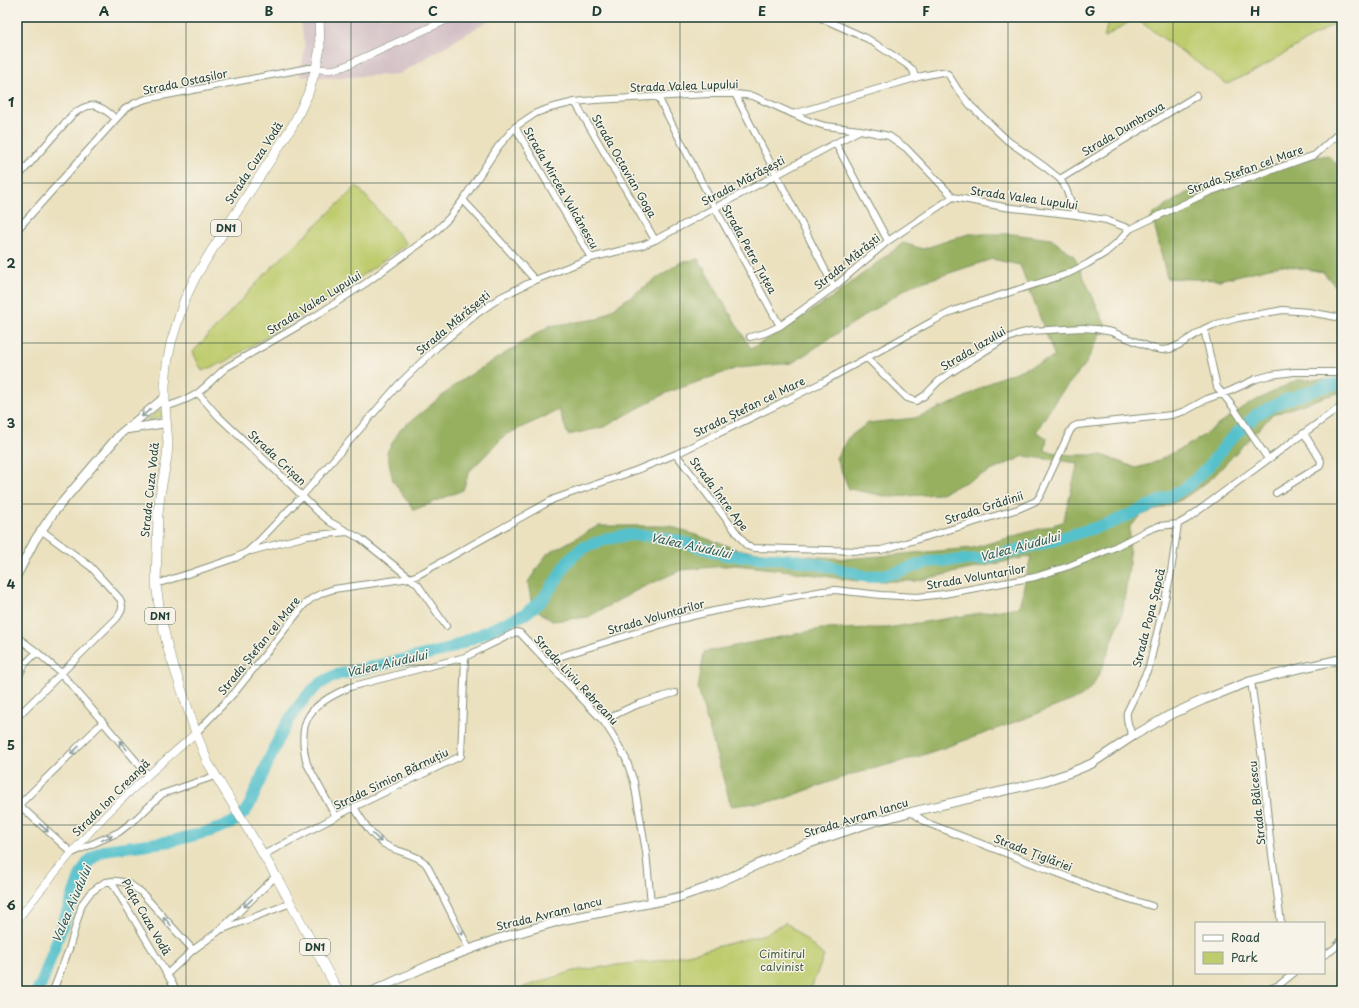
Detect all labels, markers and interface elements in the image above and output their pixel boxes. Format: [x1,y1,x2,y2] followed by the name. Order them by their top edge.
[99,1,109,20] text: A
[265,1,274,20] text: B
[428,1,438,20] text: C
[592,1,602,20] text: D
[758,1,766,20] text: E
[922,1,930,20] text: F
[1085,1,1095,20] text: G
[1250,1,1260,20] text: H
[141,64,230,99] street label: Strada Ostașilor
[629,75,739,96] street label: Strada Valea Lupului
[8,92,14,111] text: 1
[1078,97,1168,160] street label: Strada Dumbrava
[588,111,661,221] street label: Strada Octavian Goga
[220,117,287,208] street label: Strada Cuza Vodă
[520,124,603,252] street label: Strada Mircea Vulcănescu
[1184,140,1306,198] street label: Strada Ștefan cel Mare
[698,151,788,210] street label: Strada Mărășești
[969,182,1079,214] street label: Strada Valea Lupului
[718,201,781,297] street label: Strada Petre Țuțea
[211,220,241,236] road number: DN1
[810,229,884,294] street label: Strada Mărăști
[6,253,16,272] text: 2
[263,266,364,339] street label: Strada Valea Lupului
[412,286,494,359] street label: Strada Mărășești
[937,322,1009,375] street label: Strada Iazului
[690,372,808,441] street label: Strada Ștefan cel Mare
[140,409,151,418] one-way arrow
[7,413,16,432] text: 3
[244,426,310,489] street label: Strada Crișan
[136,441,163,539] street label: Strada Cuza Vodă
[686,453,753,534] street label: Strada Între Ape
[942,487,1026,528] street label: Strada Grădinii
[978,526,1063,565] water label: Valea Aiudului
[649,528,735,563] water label: Valea Aiudului
[925,559,1028,594] street label: Strada Voluntarilor
[1128,566,1169,669] street label: Strada Popa Șapcă
[7,574,16,593] text: 4
[213,592,304,699] street label: Strada Ștefan cel Mare
[605,594,707,639] street label: Strada Voluntarilor
[145,608,175,624] road number: DN1
[530,631,623,728] street label: Strada Liviu Rebreanu
[345,645,430,681] water label: Valea Aiudului
[7,735,15,754] text: 5
[118,740,127,750] one-way arrow
[330,743,451,814] street label: Strada Simion Bărnuțiu
[70,745,80,754] one-way arrow
[68,755,154,840] street label: Strada Ion Creangă
[1244,760,1269,846] street label: Strada Bălcescu
[802,794,910,842] street label: Strada Avram Iancu
[39,823,49,833] one-way arrow
[991,830,1075,875] street label: Strada Țiglăriei
[101,833,113,841] one-way arrow
[372,833,382,843] one-way arrow
[47,861,96,945] water label: Valea Aiudului
[118,875,175,958] street label: Piața Cuza Vodă
[494,892,604,935] street label: Strada Avram Iancu
[6,895,16,914] text: 6
[243,899,253,908] one-way arrow
[162,916,172,926] one-way arrow
[1195,922,1325,974] legend
[457,924,464,936] one-way arrow
[1231,928,1260,946] text: Road
[300,939,330,955] road number: DN1
[759,945,805,975] park label: Cimitirul calvinist
[1231,948,1258,966] text: Park

